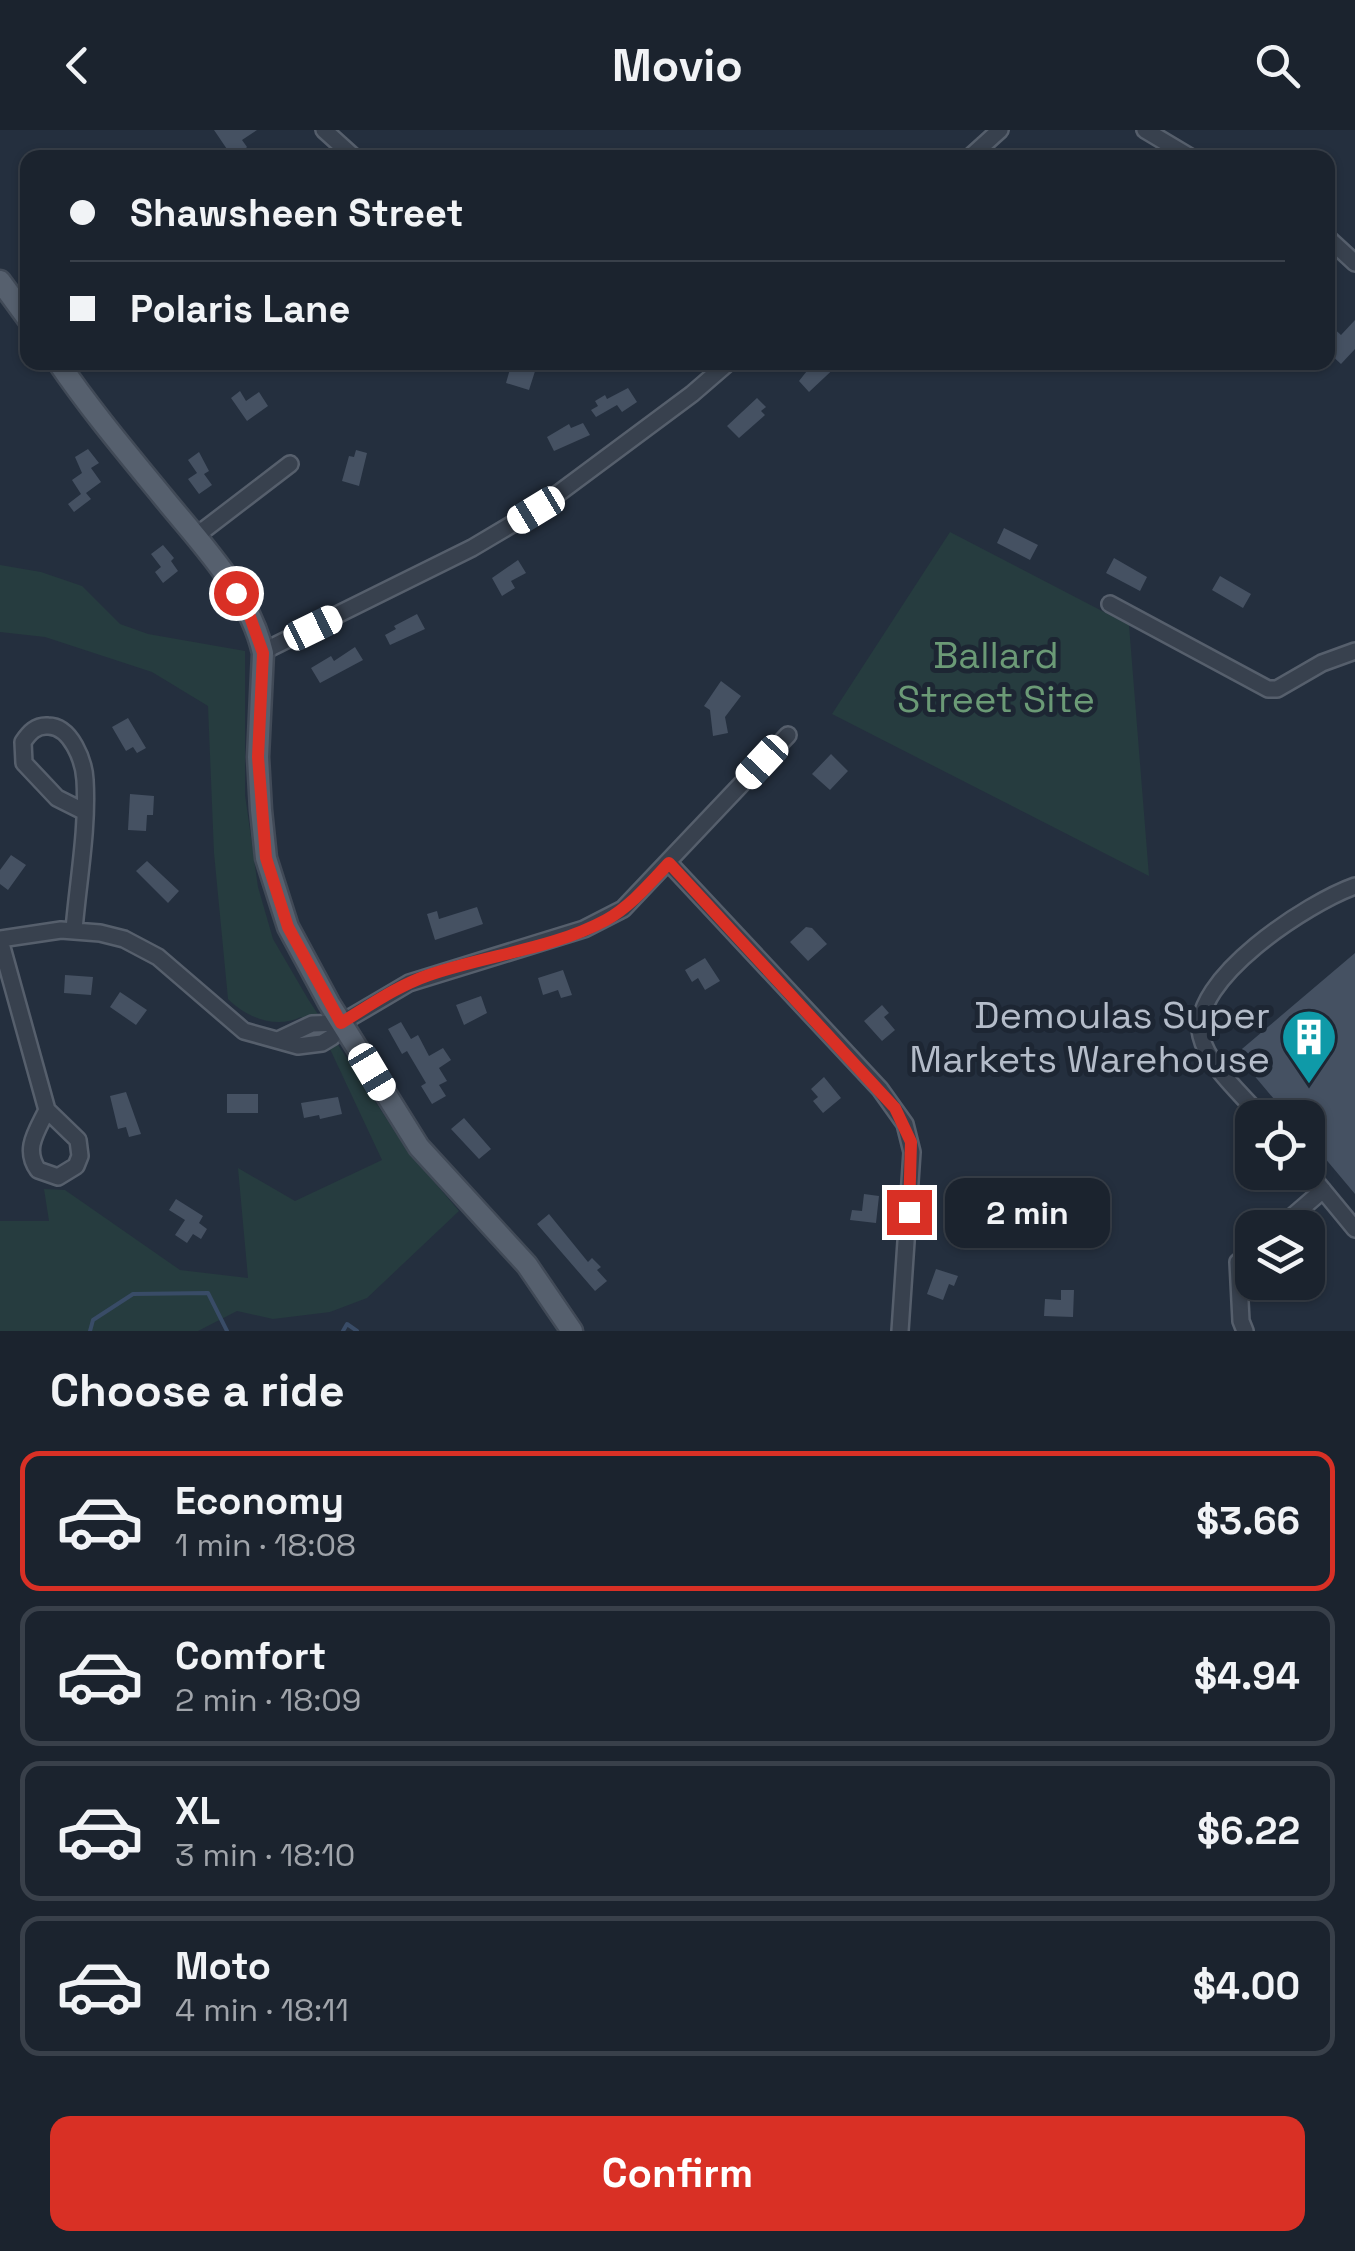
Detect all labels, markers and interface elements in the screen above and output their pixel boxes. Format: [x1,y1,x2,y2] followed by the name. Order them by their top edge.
[612,37,743,94] text: Movio
[50,38,105,93] icon: back
[1250,38,1305,93] icon: search
[130,189,464,237] text: Shawsheen Street
[130,285,350,333] text: Polaris Lane
[503,482,569,538] car
[214,571,259,616] route start
[279,601,347,655] car
[897,631,1095,723] park label: Ballard Street Site
[731,730,793,794] car
[909,991,1270,1083] place label: Demoulas Super Markets Warehouse
[1279,1007,1339,1086] building icon: Demoulas Super Markets Warehouse
[344,1039,400,1105] car
[1235,1100,1325,1300] map controls
[1235,1100,1325,1190] button: locate
[944,1177,1109,1247] callout: 2 min
[887,1190,932,1235] route end
[986,1193,1069,1233] text: 2 min
[1235,1210,1325,1300] button: layers
[50,1362,345,1419] text: Choose a ride
[55,1476,145,1566] icon: car
[175,1477,344,1525] text: Economy
[1196,1497,1300,1545] text: $3.66
[175,1525,356,1565] text: 1 min · 18:08
[55,1631,145,1721] icon: car
[175,1632,326,1680] text: Comfort
[1194,1652,1300,1700] text: $4.94
[175,1680,361,1720] text: 2 min · 18:09
[55,1786,145,1876] icon: car
[175,1787,220,1835] text: XL
[1197,1807,1300,1855] text: $6.22
[175,1835,355,1875] text: 3 min · 18:10
[55,1941,145,2031] icon: car
[175,1942,271,1990] text: Moto
[1193,1962,1300,2010] text: $4.00
[175,1990,349,2030] text: 4 min · 18:11
[50,2116,1305,2231] button: Confirm

